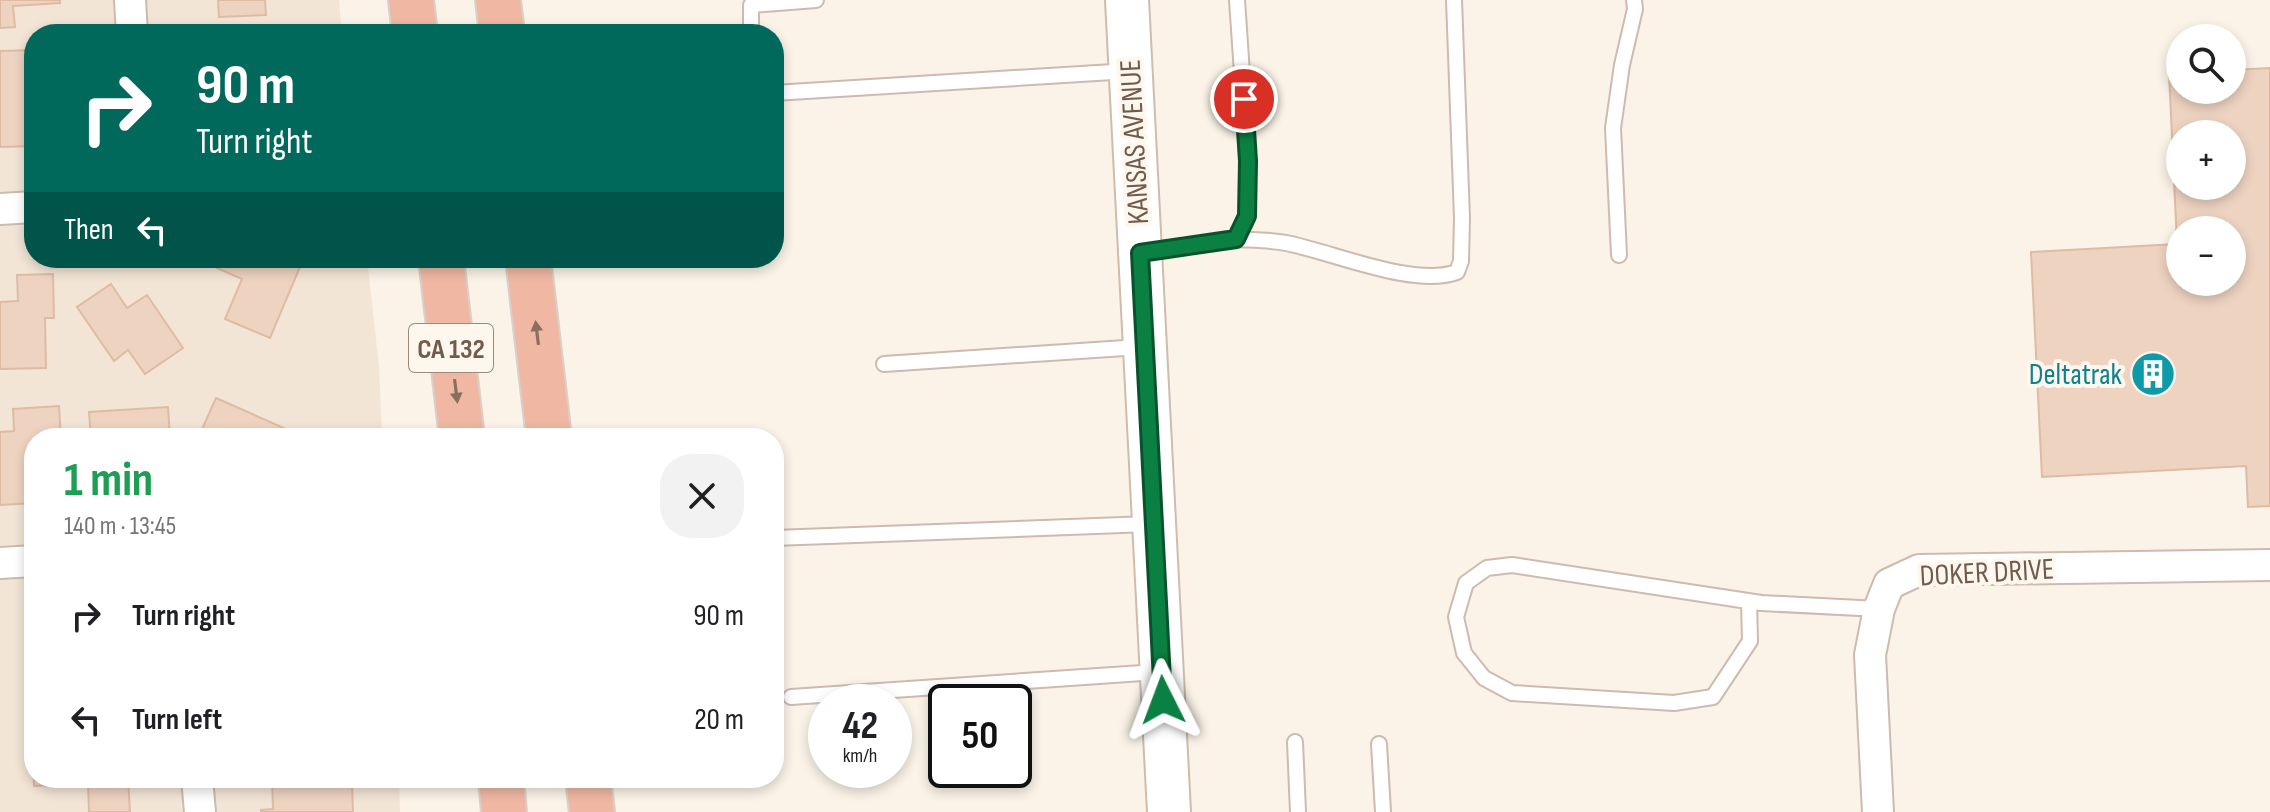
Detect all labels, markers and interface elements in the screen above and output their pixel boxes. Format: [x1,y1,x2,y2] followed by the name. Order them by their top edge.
[2166,24,2246,296] map controls
[2166,24,2246,104] button: search
[196,53,295,120] text: 90 m
[64,56,168,160] icon: right
[1113,58,1157,225] street label: KANSAS AVENUE
[1210,65,1278,133] pin
[1222,77,1266,121] icon: arrive
[2166,120,2246,200] button: +
[196,121,313,164] text: Turn right
[130,208,174,252] icon: left
[64,212,114,248] text: Then
[2166,216,2246,296] button: −
[530,320,543,345] one-way arrow
[409,324,493,372] road number: CA 132
[2129,350,2177,398] building icon: Deltatrak
[2029,357,2123,393] place label: Deltatrak
[450,379,463,404] one-way arrow
[64,452,153,509] text: 1 min
[660,454,744,538] button: close
[64,511,176,542] text: 140 m · 13:45
[1919,552,2055,594] street label: DOKER DRIVE
[64,594,108,638] icon: right
[132,598,235,634] text: Turn right
[693,598,744,634] text: 90 m
[1121,658,1205,742] position arrow
[928,684,1032,788] speed limit sign: 50
[64,698,108,742] icon: left
[132,702,222,738] text: Turn left
[694,702,744,738] text: 20 m
[842,702,878,750] text: 42
[843,744,877,768] text: km/h

